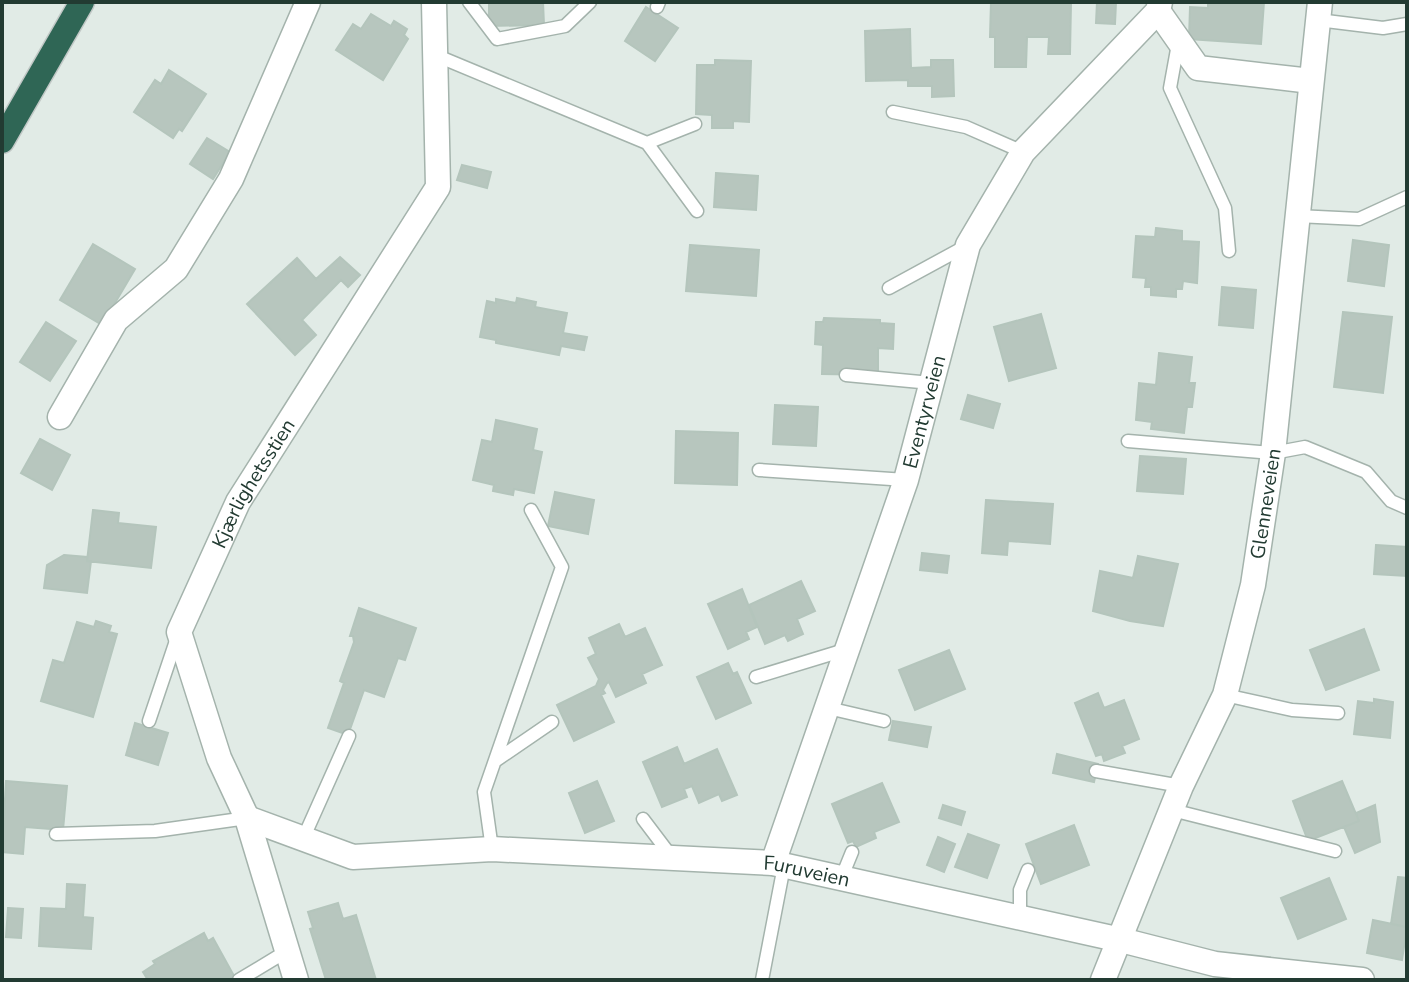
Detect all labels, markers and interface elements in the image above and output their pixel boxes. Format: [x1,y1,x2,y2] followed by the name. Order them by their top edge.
[896,352,952,471] street label: Eventyrveien
[205,413,301,552] street label: Kjærlighetsstien
[1244,446,1287,561] street label: Glenneveien
[763,849,852,893] street label: Furuveien

